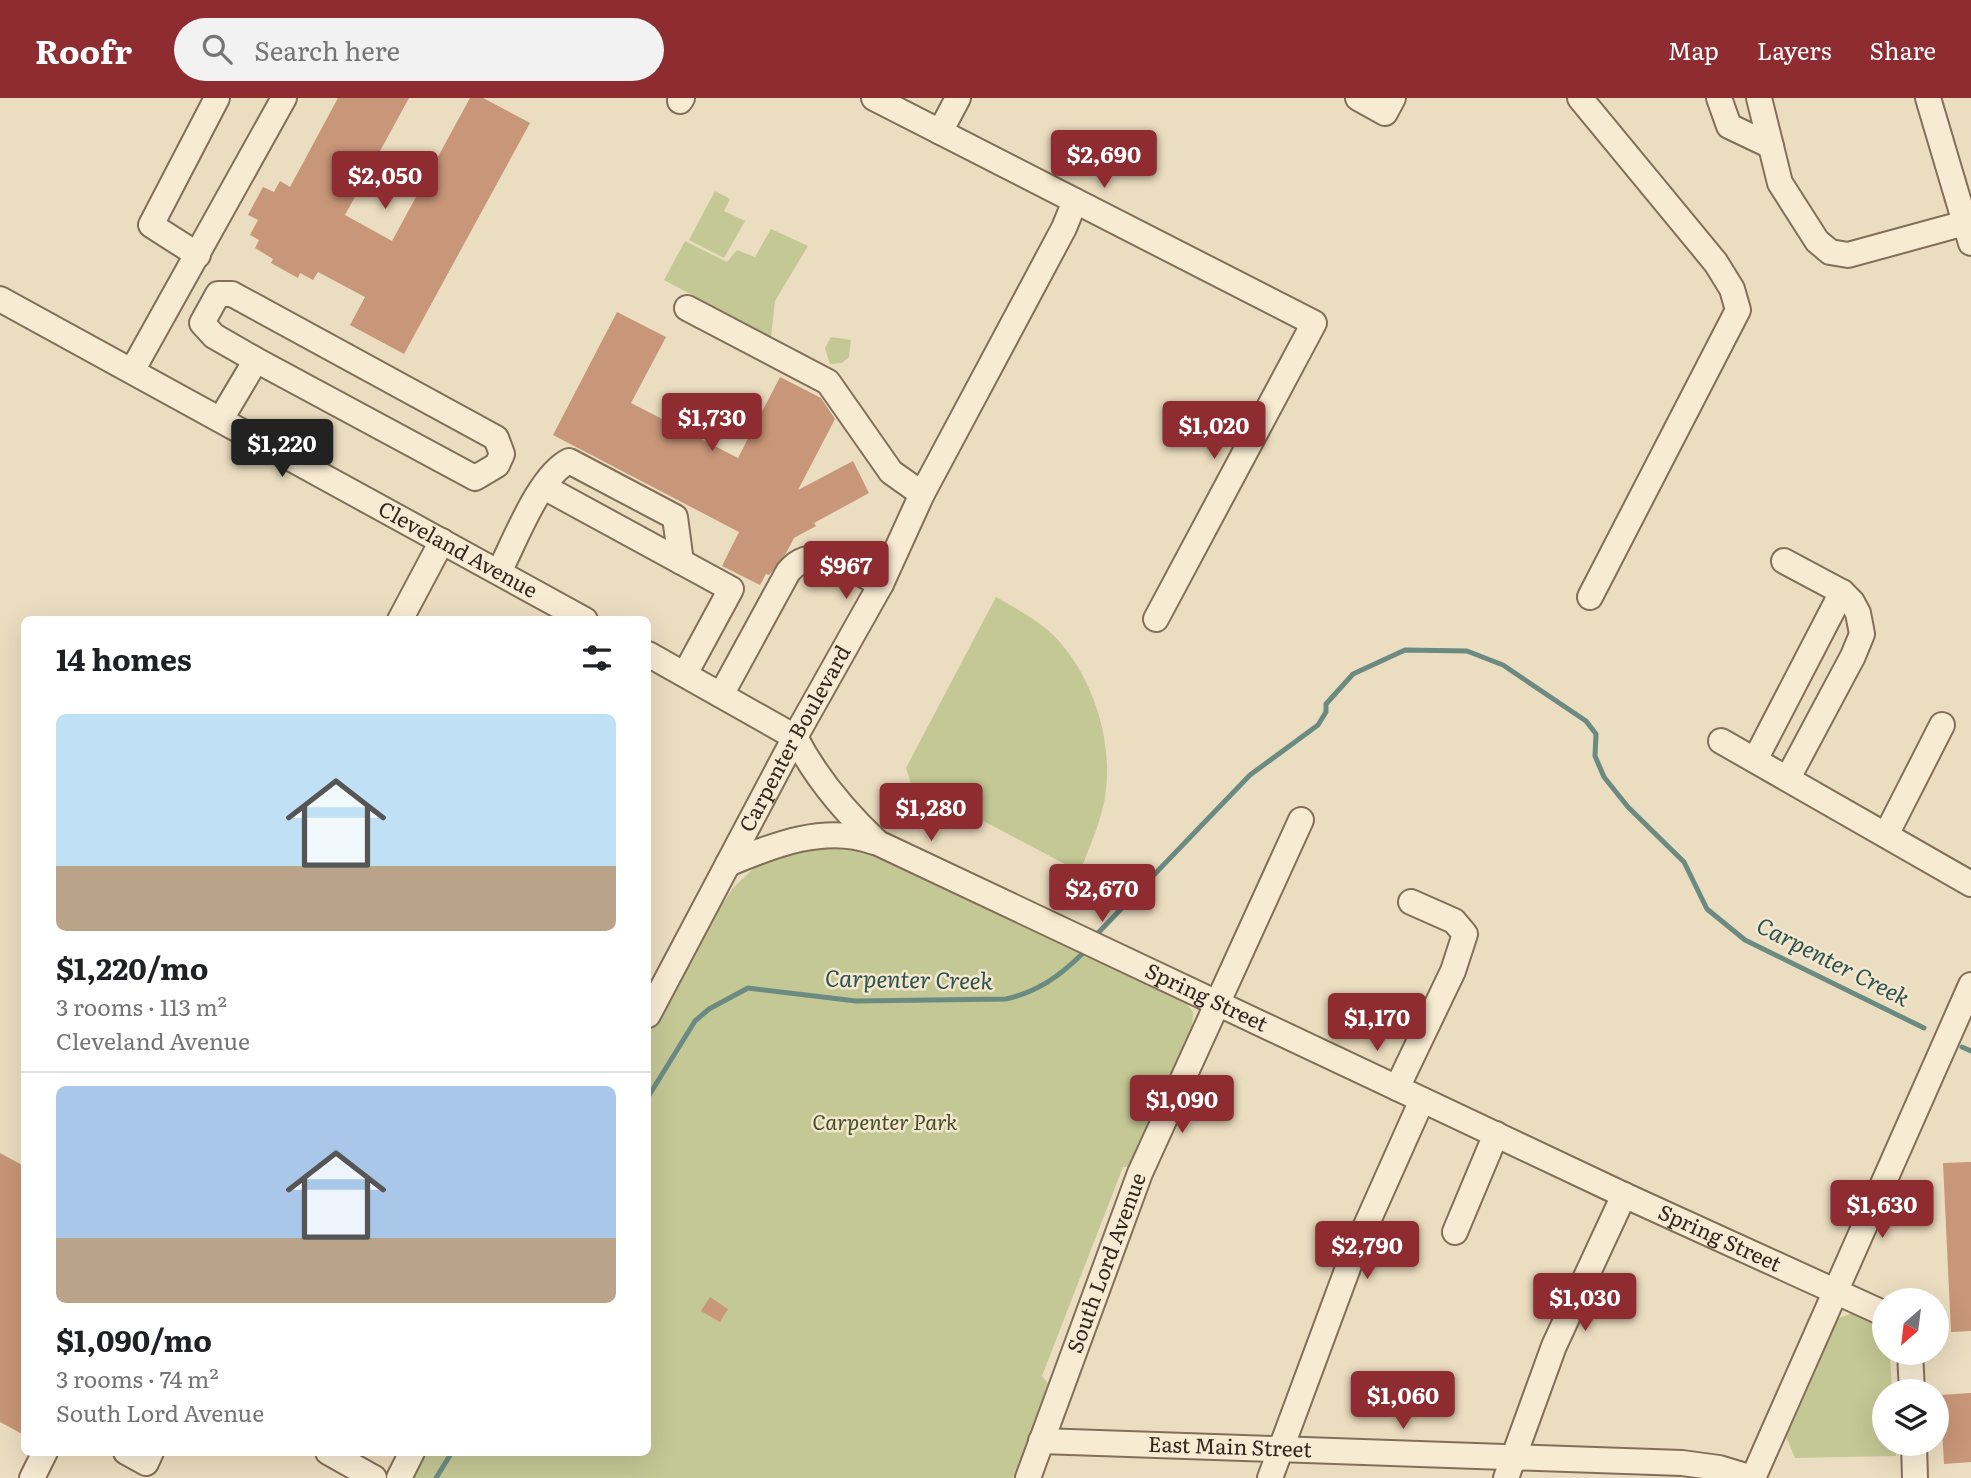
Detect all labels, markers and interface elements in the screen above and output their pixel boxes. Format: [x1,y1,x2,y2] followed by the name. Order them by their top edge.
[174,18,664,81] search box
[35,25,132,74] text: Roofr
[198,30,236,68] icon: search
[254,30,400,69] text: Search here
[1668,32,1719,67] text: Map
[1757,32,1831,67] text: Layers
[1869,32,1936,67] text: Share
[1047,130,1161,190] pin: $2,690
[1067,136,1141,170] text: $2,690
[328,152,442,211] pin: $2,050
[348,157,422,191] text: $2,050
[655,394,769,453] pin: $1,730
[678,399,746,433] text: $1,730
[1157,402,1271,461] pin: $1,020
[1178,407,1250,441] text: $1,020
[225,420,339,479] pin: $1,220
[247,425,317,459] text: $1,220
[374,492,544,604] street label: Cleveland Avenue
[805,542,887,601] pin: $967
[820,547,872,581] text: $967
[56,636,192,680] text: 14 homes
[578,639,616,677] icon: filters
[730,639,857,836] street label: Carpenter Boulevard
[273,760,399,886] icon: home
[874,784,988,843] pin: $1,280
[896,789,966,823] text: $1,280
[1045,864,1159,924] pin: $2,670
[1065,870,1139,904] text: $2,670
[1751,907,1917,1014] water label: Carpenter Creek
[56,945,208,989] text: $1,220/mo
[1141,953,1274,1038] street label: Spring Street
[825,960,994,996] water label: Carpenter Creek
[56,989,227,1023] text: 3 rooms · 113 m²
[1320,993,1434,1053] pin: $1,170
[1344,999,1410,1033] text: $1,170
[56,1023,250,1057] text: Cleveland Avenue
[1125,1076,1239,1135] pin: $1,090
[1146,1081,1218,1115] text: $1,090
[812,1105,958,1136] park label: Carpenter Park
[273,1132,399,1258] icon: home
[1057,1167,1152,1357] street label: South Lord Avenue
[1825,1180,1939,1240] pin: $1,630
[1846,1186,1918,1220] text: $1,630
[1654,1195,1788,1278] street label: Spring Street
[1310,1222,1424,1281] pin: $2,790
[1331,1227,1403,1261] text: $2,790
[1528,1274,1642,1333] pin: $1,030
[1549,1279,1621,1313] text: $1,030
[1872,1288,1950,1365] north arrow
[1872,1288,1949,1456] map controls
[56,1317,212,1361] text: $1,090/mo
[56,1361,219,1395] text: 3 rooms · 74 m²
[1346,1372,1460,1431] pin: $1,060
[1367,1377,1439,1411] text: $1,060
[1872,1379,1949,1456] button: layers
[56,1395,264,1429] text: South Lord Avenue
[1148,1427,1313,1463] street label: East Main Street

